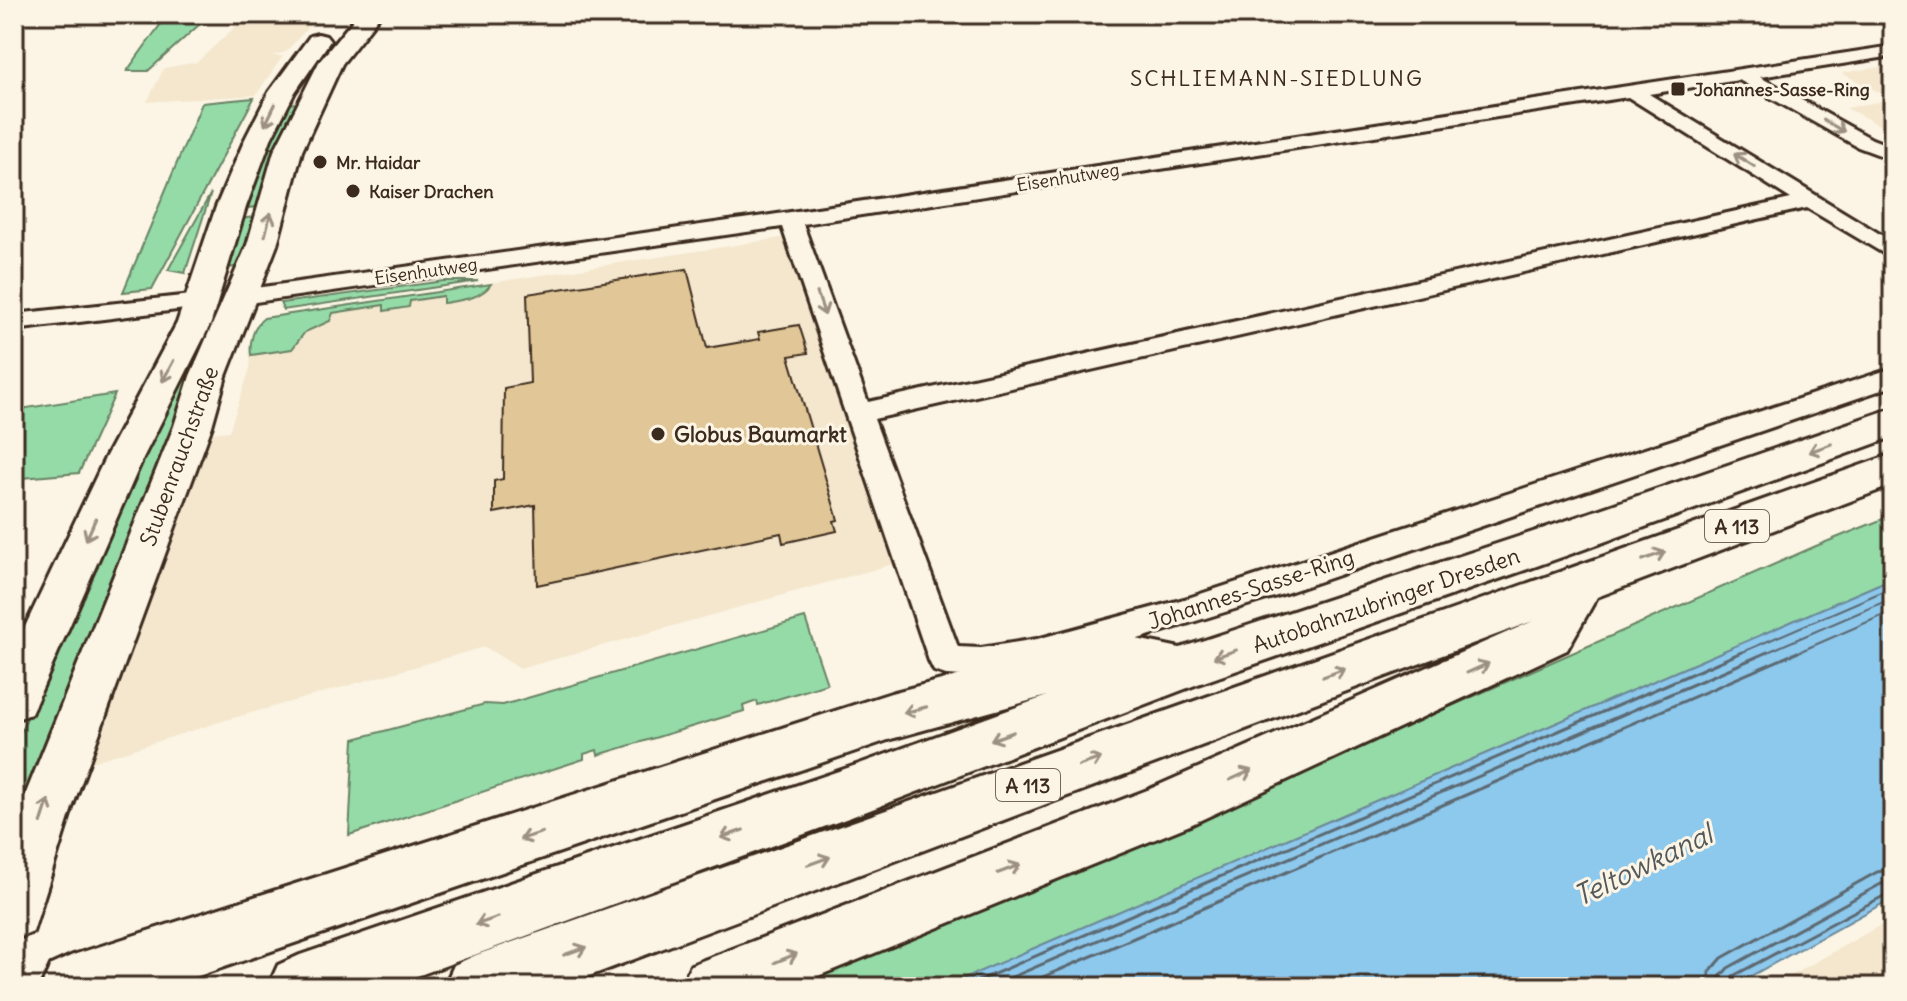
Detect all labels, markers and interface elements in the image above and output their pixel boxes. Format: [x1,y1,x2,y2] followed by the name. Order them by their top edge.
[1130,64,1424,92] district label: SCHLIEMANN-SIEDLUNG
[1694,78,1870,101] place label: Johannes-Sasse-Ring
[1669,80,1687,98] marker: Johannes-Sasse-Ring
[262,102,277,126] one-way arrow
[1822,119,1846,134] one-way arrow
[336,151,421,174] place label: Mr. Haidar
[1733,152,1756,168] one-way arrow
[311,153,329,171] marker: Mr. Haidar
[1015,158,1121,196] street label: Eisenhutweg
[369,180,494,203] place label: Kaiser Drachen
[344,182,362,200] marker: Kaiser Drachen
[261,211,276,237] one-way arrow
[373,252,479,290] street label: Eisenhutweg
[815,291,829,316] one-way arrow
[160,359,176,383] one-way arrow
[133,362,225,550] street label: Stubenrauchstraße
[674,420,847,448] place label: Globus Baumarkt
[649,425,667,443] marker: Globus Baumarkt
[1808,442,1832,456] one-way arrow
[1705,510,1769,542] road number: A 113
[83,516,98,541] one-way arrow
[1249,541,1523,659] street label: Autobahnzubringer Dresden
[1145,543,1357,635] street label: Johannes-Sasse-Ring
[1641,548,1666,562] one-way arrow
[1213,648,1238,663] one-way arrow
[1465,660,1490,675] one-way arrow
[1321,665,1346,679] one-way arrow
[902,703,928,718] one-way arrow
[990,730,1015,744] one-way arrow
[1077,754,1102,768] one-way arrow
[1229,767,1253,782] one-way arrow
[996,769,1060,801] road number: A 113
[39,799,54,824] one-way arrow
[1568,814,1722,914] water label: Teltowkanal
[720,828,744,842] one-way arrow
[519,829,544,844] one-way arrow
[807,853,831,867] one-way arrow
[996,861,1021,875] one-way arrow
[475,915,499,929] one-way arrow
[562,942,587,957] one-way arrow
[773,950,798,964] one-way arrow

